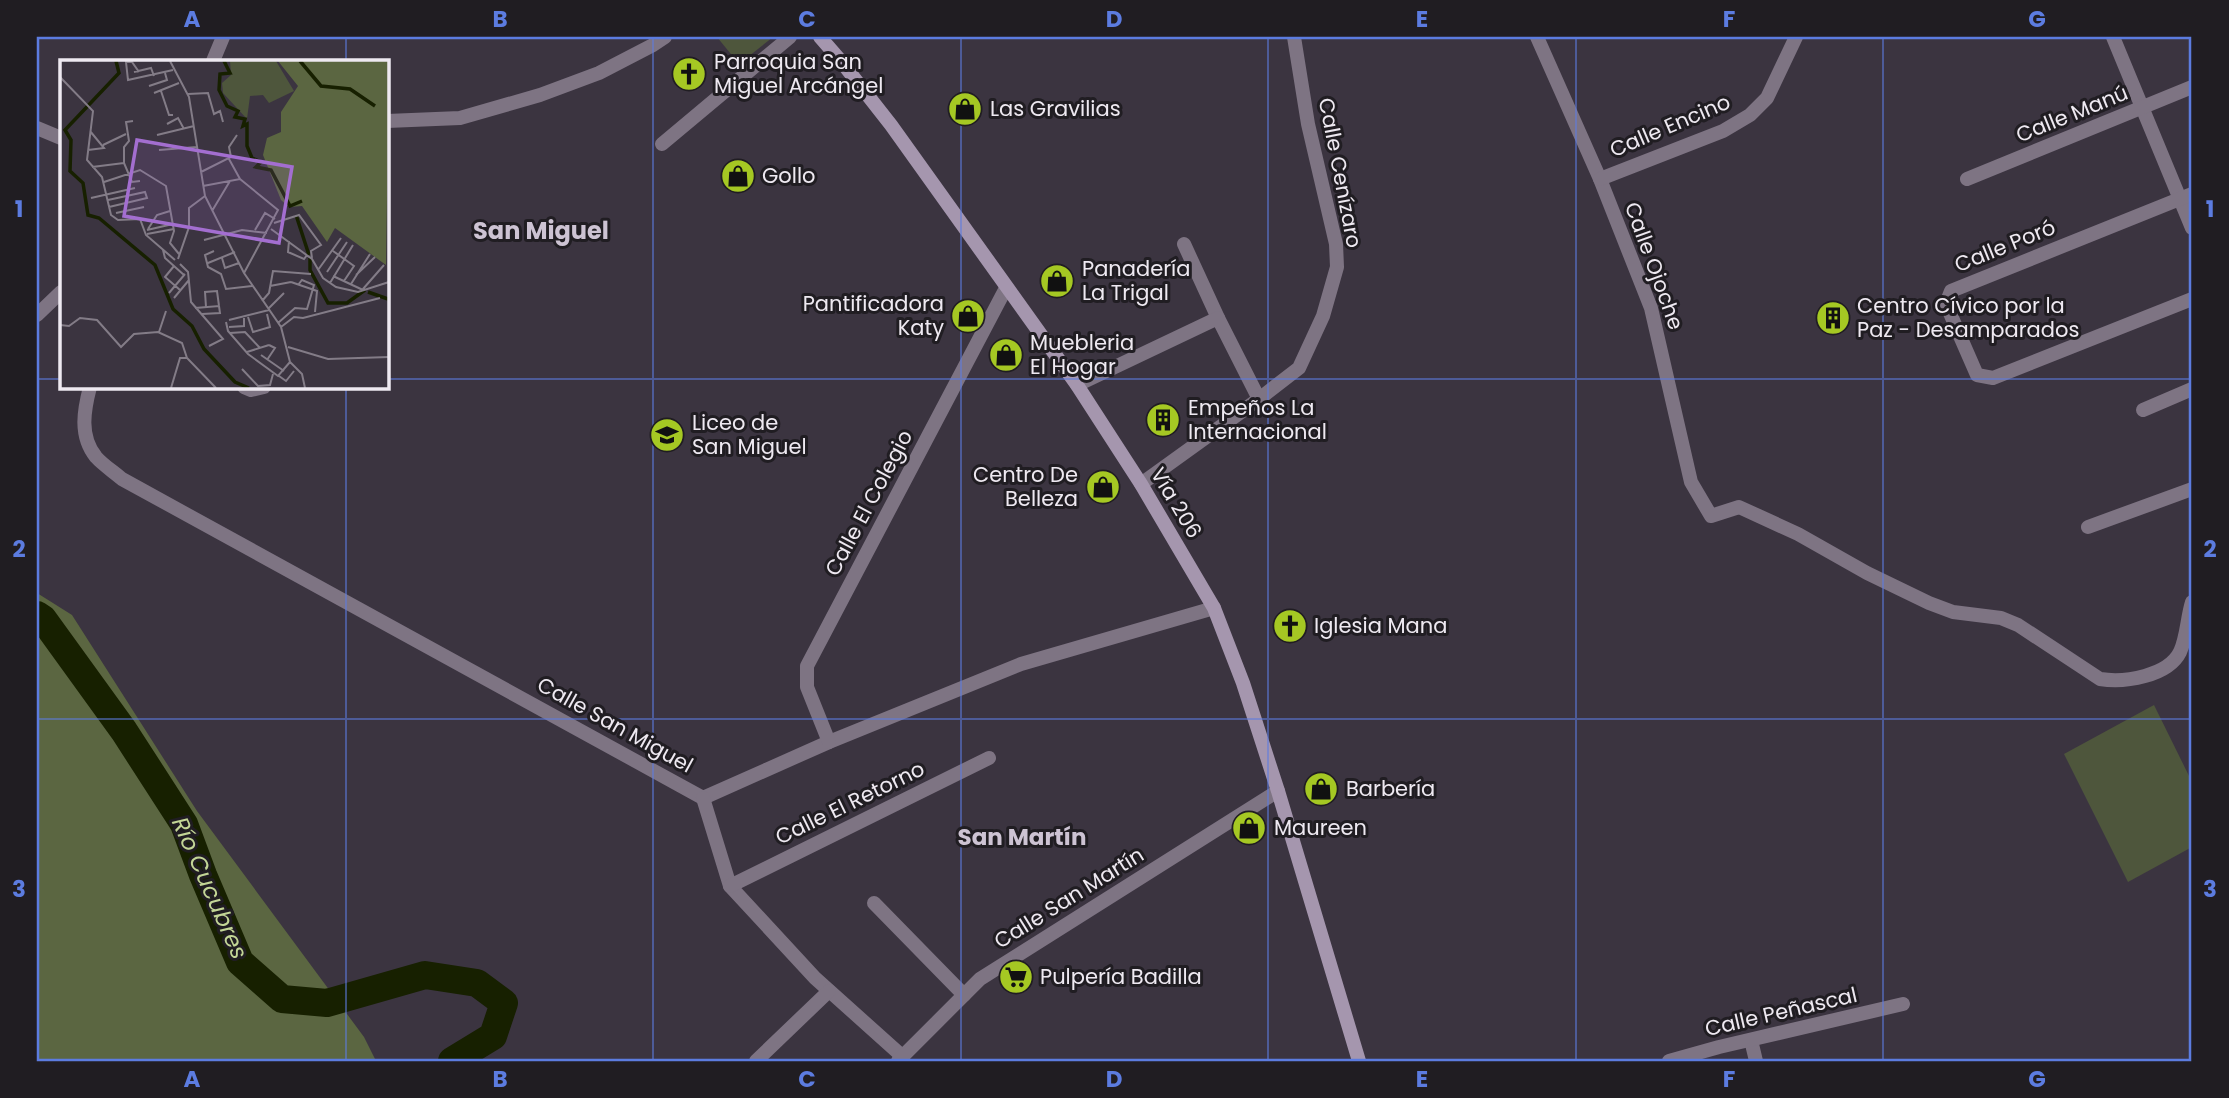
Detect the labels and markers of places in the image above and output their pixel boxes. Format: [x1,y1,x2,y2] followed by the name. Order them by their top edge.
[714,47,883,100] place label: Parroquia San Miguel Arcángel
[670,55,708,93] church icon: Parroquia San Miguel Arcángel
[946,90,984,128] shop icon: Las Gravilias
[990,94,1121,123] place label: Las Gravilias
[719,157,757,195] shop icon: Gollo
[762,161,816,190] place label: Gollo
[1082,254,1190,307] place label: Panadería La Trigal
[1038,262,1076,300] shop icon: Panadería La Trigal
[803,289,944,342] place label: Pantificadora Katy
[1857,291,2079,344] place label: Centro Cívico por la Paz - Desamparados
[949,297,987,335] shop icon: Pantificadora Katy
[1814,299,1852,337] building icon: Centro Cívico por la Paz - Desamparados
[1030,328,1134,381] place label: Muebleria El Hogar
[987,336,1025,374] shop icon: Muebleria El Hogar
[1188,393,1327,446] place label: Empeños La Internacional
[1144,401,1182,439] building icon: Empeños La Internacional
[692,408,807,461] place label: Liceo de San Miguel
[648,416,686,454] school or university icon: Liceo de San Miguel
[973,460,1078,513] place label: Centro De Belleza
[1084,468,1122,506] shop icon: Centro De Belleza
[1271,607,1309,645] church icon: Iglesia Mana
[1314,611,1447,640] place label: Iglesia Mana
[1302,770,1340,808] shop icon: Barbería
[1346,774,1435,803] place label: Barbería
[1230,809,1268,847] shop icon: Maureen
[1274,813,1367,842] place label: Maureen
[997,958,1035,996] supermarket icon: Pulpería Badilla
[1040,962,1202,991] place label: Pulpería Badilla

